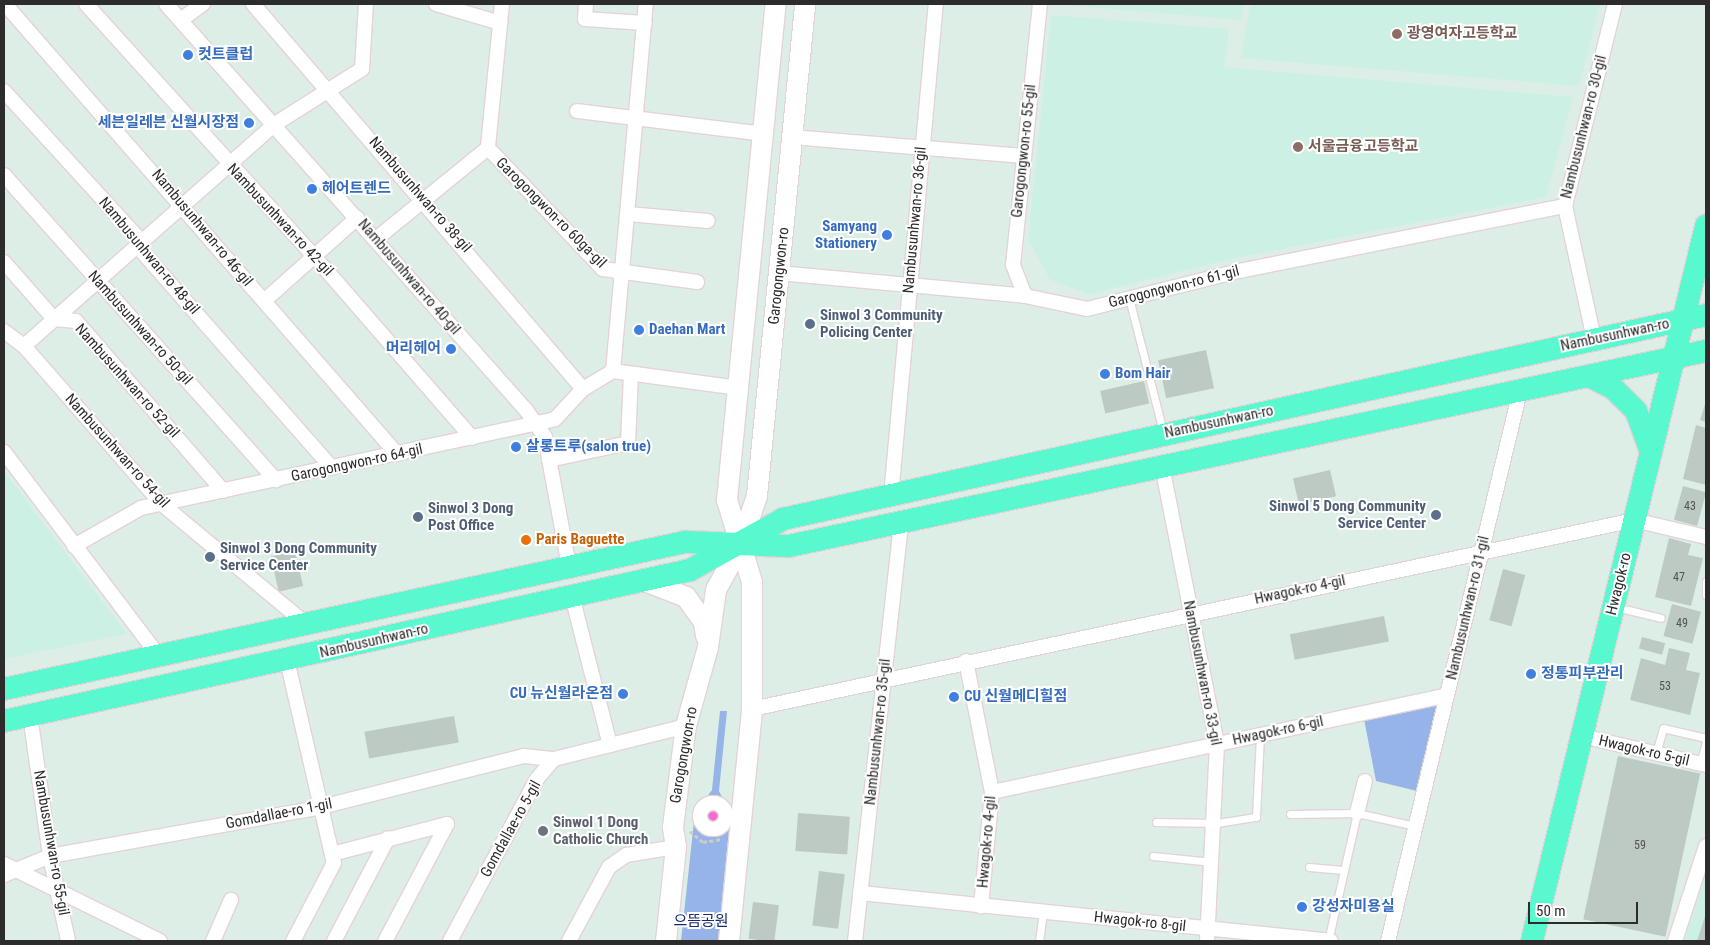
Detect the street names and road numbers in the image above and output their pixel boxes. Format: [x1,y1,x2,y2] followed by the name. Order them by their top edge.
[1557,53,1611,201] street label: Nambusunhwan-ro 30-gil
[1008,83,1040,219] street label: Garogongwon-ro 55-gil
[365,134,475,256] street label: Nambusunhwan-ro 38-gil
[900,146,930,294] street label: Nambusunhwan-ro 36-gil
[492,154,610,272] street label: Garogongwon-ro 60ga-gil
[223,160,337,280] street label: Nambusunhwan-ro 42-gil
[148,166,256,290] street label: Nambusunhwan-ro 46-gil
[95,194,203,318] street label: Nambusunhwan-ro 48-gil
[354,216,464,338] street label: Nambusunhwan-ro 40-gil
[765,226,793,326] street label: Garogongwon-ro
[1107,262,1241,312] street label: Garogongwon-ro 61-gil
[84,267,196,389] street label: Nambusunhwan-ro 50-gil
[1559,315,1671,355] street label: Nambusunhwan-ro
[71,320,183,442] street label: Nambusunhwan-ro 52-gil
[61,390,173,512] street label: Nambusunhwan-ro 54-gil
[1163,402,1275,442] street label: Nambusunhwan-ro
[290,440,424,486] street label: Garogongwon-ro 64-gil
[1443,534,1493,682] street label: Nambusunhwan-ro 31-gil
[1603,551,1635,617] street label: Hwagok-ro
[1253,572,1347,608] street label: Hwagok-ro 4-gil
[1179,599,1225,747] street label: Nambusunhwan-ro 33-gil
[318,620,430,662] street label: Nambusunhwan-ro
[861,658,895,806] street label: Nambusunhwan-ro 35-gil
[667,705,701,805] street label: Garogongwon-ro
[1231,713,1325,749] street label: Hwagok-ro 6-gil
[1597,732,1691,770] street label: Hwagok-ro 5-gil
[29,769,73,917] street label: Nambusunhwan-ro 55-gil
[477,777,545,881] street label: Gomdallae-ro 5-gil
[224,795,334,833] street label: Gomdallae-ro 1-gil
[974,795,1000,889] street label: Hwagok-ro 4-gil
[1093,908,1187,936] street label: Hwagok-ro 8-gil

